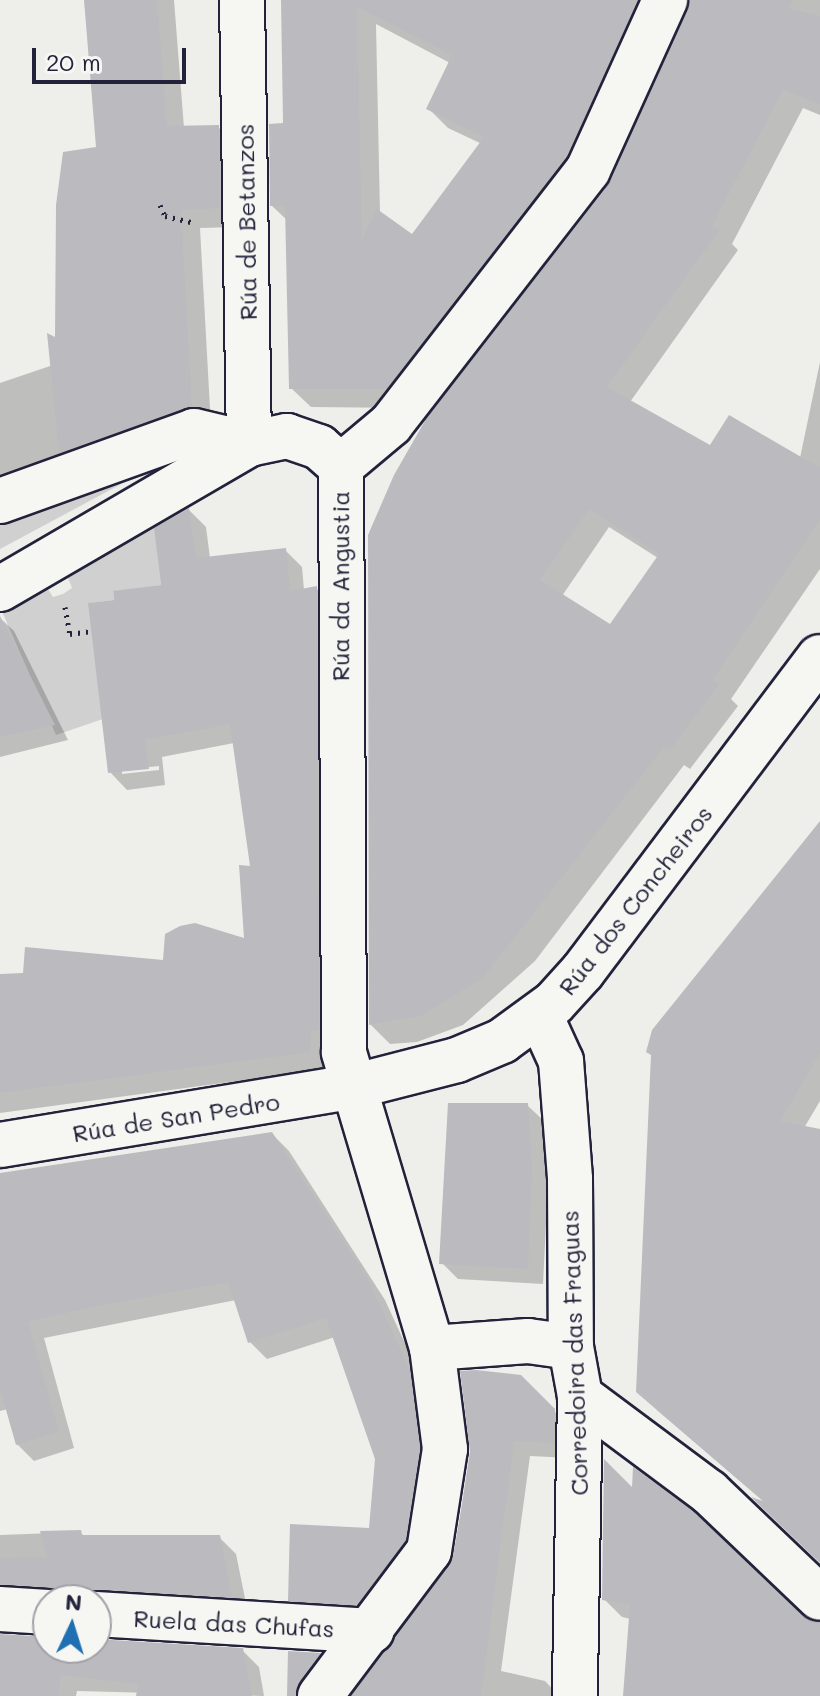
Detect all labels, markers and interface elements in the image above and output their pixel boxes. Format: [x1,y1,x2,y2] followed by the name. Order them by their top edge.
[36,32,190,82] scale bar
[46,46,101,77] text: 20 m
[230,123,262,321] street label: Rúa de Betanzos
[326,491,354,681] street label: Rúa da Angustia
[552,800,718,1000] street label: Rúa dos Concheiros
[70,1086,282,1148] street label: Rúa de San Pedro
[555,1210,593,1496] street label: Corredoira das Fraguas
[32,1584,112,1664] north arrow
[64,1587,83,1617] text: N
[133,1603,335,1643] street label: Ruela das Chufas

